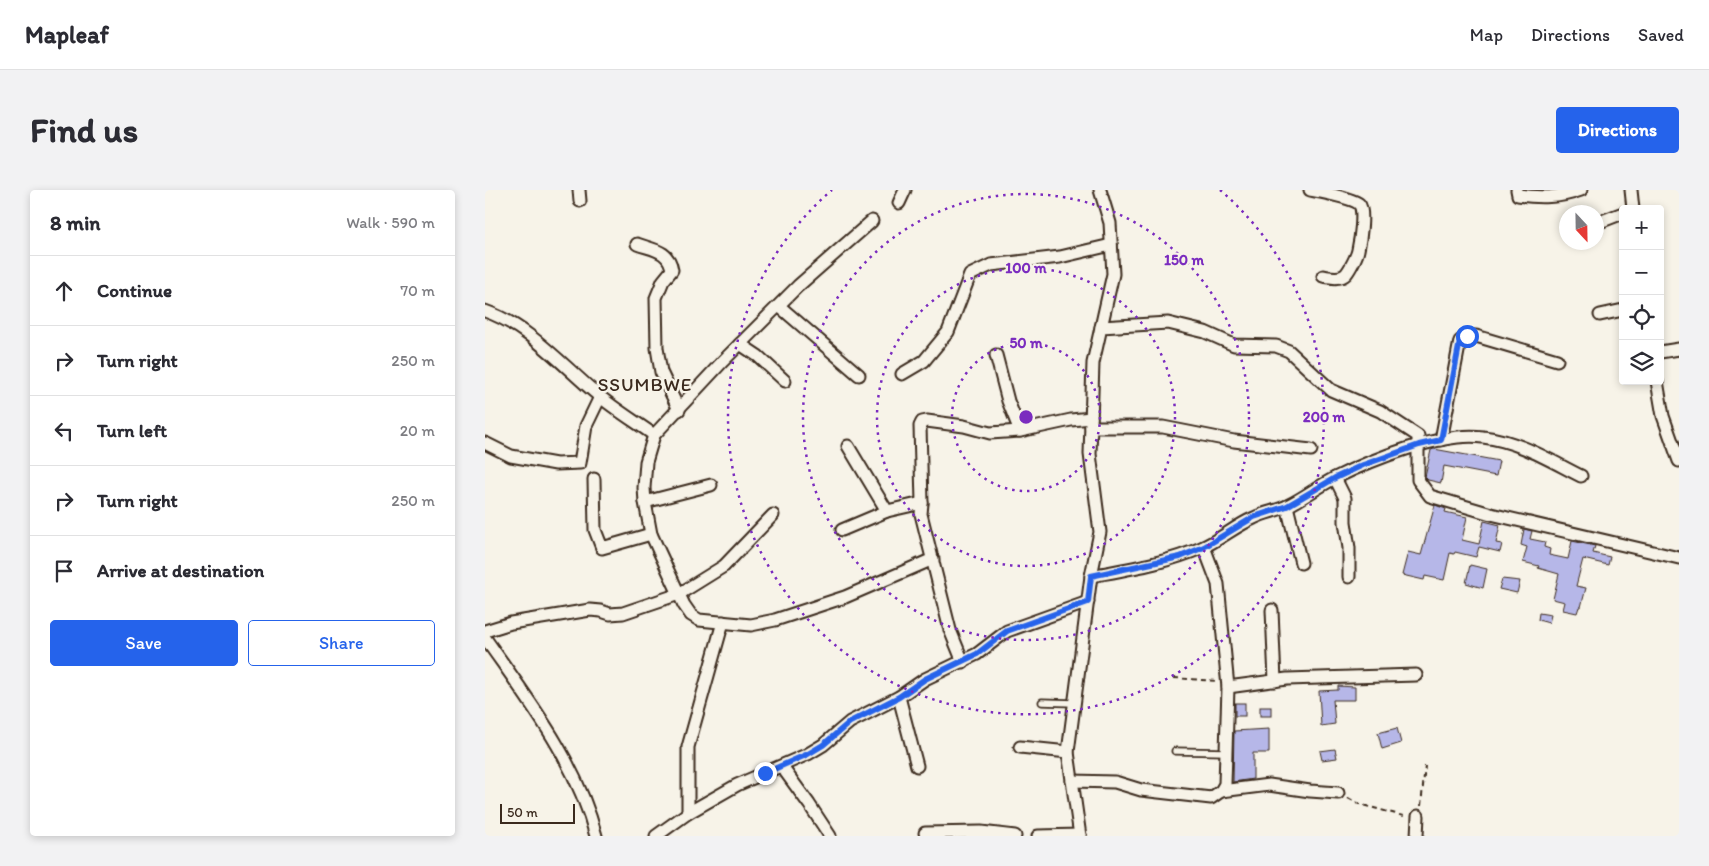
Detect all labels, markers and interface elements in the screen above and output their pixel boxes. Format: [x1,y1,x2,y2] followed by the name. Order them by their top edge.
[25,20,109,49] text: Mapleaf
[1470,24,1503,46] text: Map
[1531,24,1610,46] text: Directions
[1638,24,1684,46] text: Saved
[1556,107,1679,153] button: Directions
[30,109,138,151] text: Find us
[1559,205,1604,250] north arrow
[1619,205,1664,385] map controls
[1619,205,1664,250] button: +
[50,210,100,235] text: 8 min
[346,213,435,232] text: Walk · 590 m
[1619,250,1664,295] button: −
[1164,251,1204,269] text: 150 m
[1005,259,1047,277] text: 100 m
[50,277,78,305] icon: ahead
[97,279,172,302] text: Continue
[400,281,435,300] text: 70 m
[1619,295,1664,340] button: locate
[1456,325,1479,348] route start
[1009,334,1043,352] text: 50 m
[1619,340,1664,385] button: layers
[50,347,78,375] icon: right
[97,349,178,372] text: Turn right
[391,351,435,370] text: 250 m
[598,373,692,396] district label: SSUMBWE
[1017,408,1035,426] centre of rings
[1303,408,1346,426] text: 200 m
[50,417,78,445] icon: left
[97,419,167,442] text: Turn left
[400,421,435,440] text: 20 m
[50,487,78,515] icon: right
[97,489,178,512] text: Turn right
[391,491,435,510] text: 250 m
[50,557,78,585] icon: arrive
[97,559,264,582] text: Arrive at destination
[50,620,238,666] button: Save
[248,620,435,666] button: Share
[754,762,777,785] route end
[500,801,575,824] scale bar
[507,804,538,821] text: 50 m

